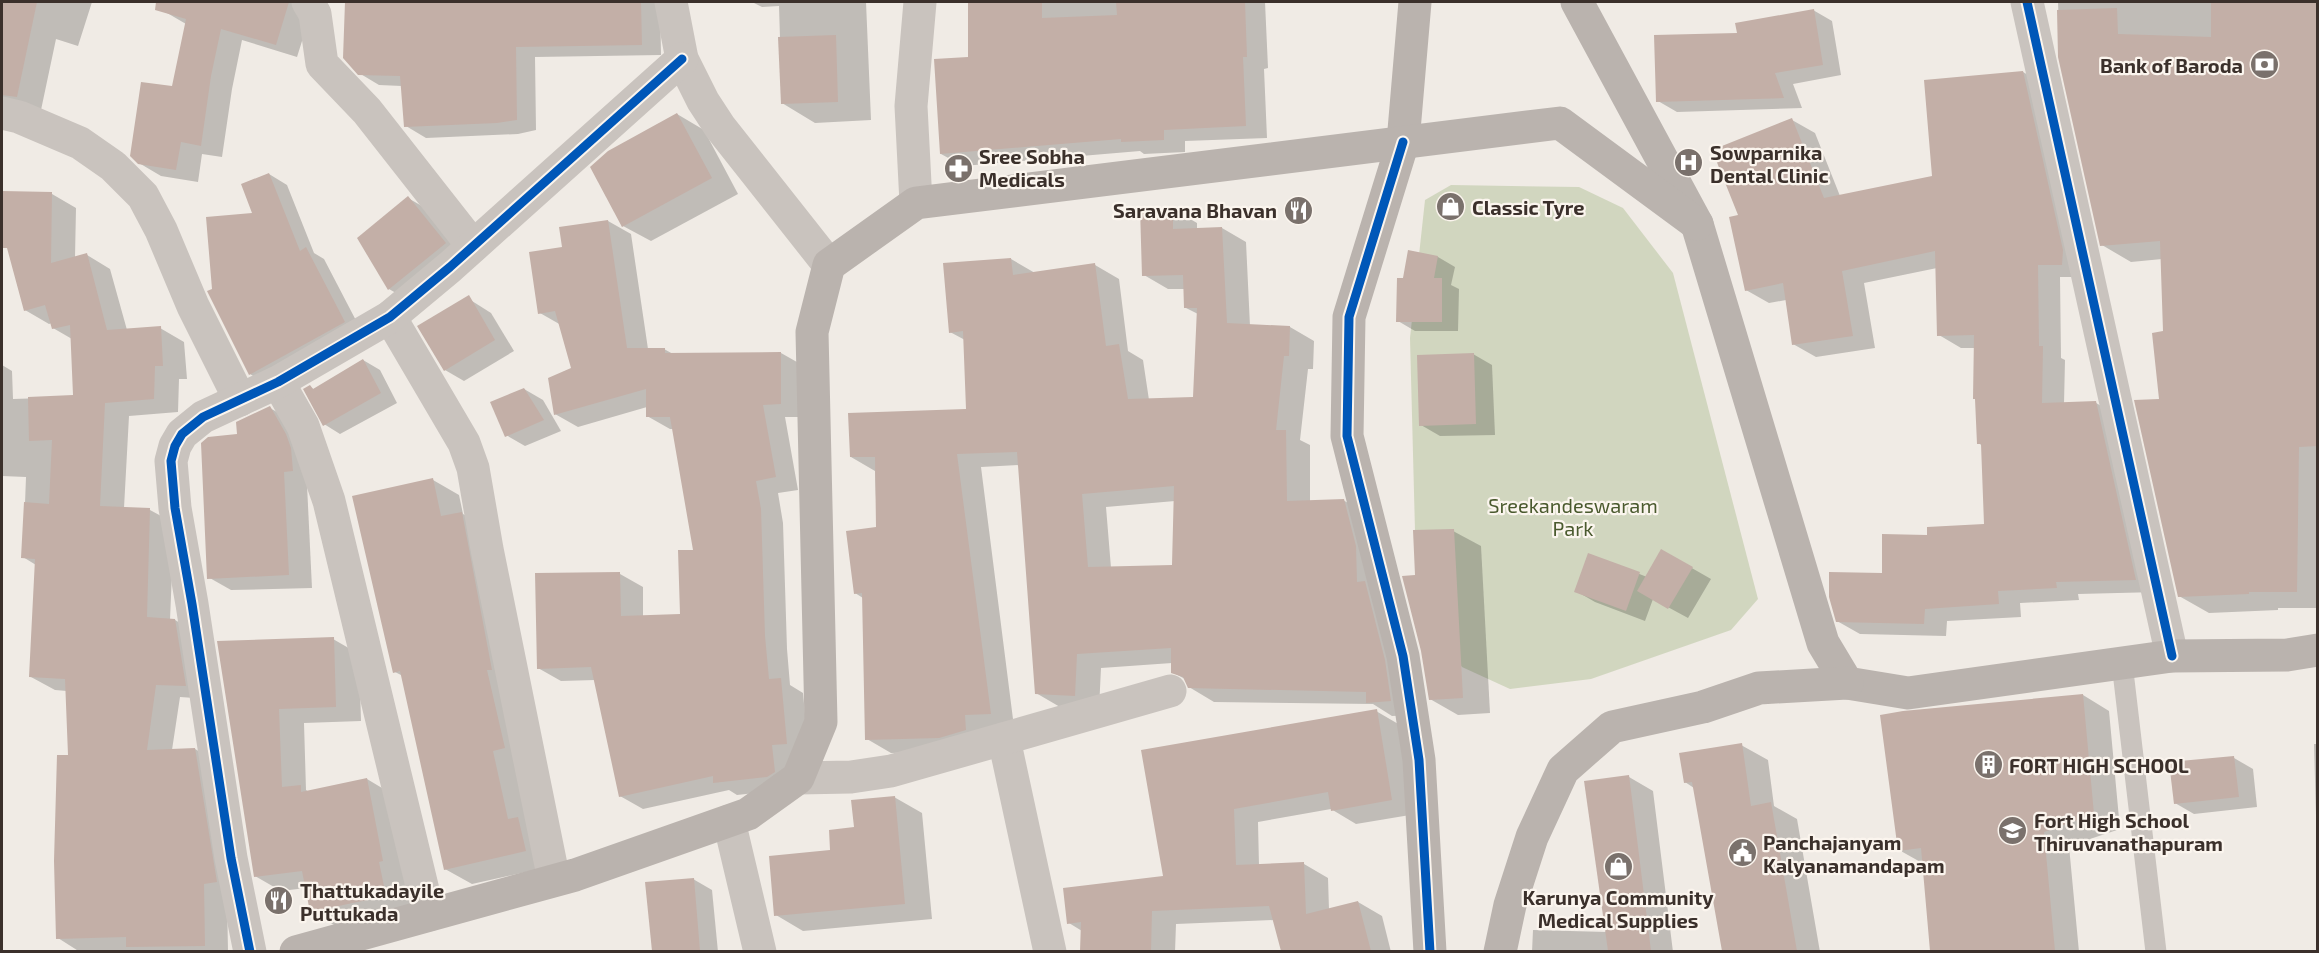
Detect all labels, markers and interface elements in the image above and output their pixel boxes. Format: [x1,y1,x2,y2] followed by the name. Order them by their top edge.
[2248,49,2280,81] bank icon: Bank of Baroda
[2100,53,2243,77] place label: Bank of Baroda
[1710,140,1829,187] place label: Sowparnika Dental Clinic
[979,144,1085,191] place label: Sree Sobha Medicals
[1673,147,1705,179] hospital icon: Sowparnika Dental Clinic
[942,152,974,184] pharmacy icon: Sree Sobha Medicals
[1435,191,1467,223] shop icon: Classic Tyre
[1282,194,1314,226] restaurant icon: Saravana Bhavan
[1472,195,1584,220] place label: Classic Tyre
[1113,198,1277,222] place label: Saravana Bhavan
[1488,493,1658,540] park label: Sreekandeswaram Park
[1972,749,2004,781] building icon: FORT HIGH SCHOOL
[2009,753,2189,777] place label: FORT HIGH SCHOOL
[2034,808,2223,855] place label: Fort High School Thiruvanathapuram
[1997,815,2029,847] school or university icon: Fort High School Thiruvanathapuram
[1763,830,1945,878] place label: Panchajanyam Kalyanamandapam
[1726,837,1758,869] public building icon: Panchajanyam Kalyanamandapam
[1602,850,1634,882] shop icon: Karunya Community Medical Supplies
[300,878,444,925] place label: Thattukadayile Puttukada
[263,885,295,917] restaurant icon: Thattukadayile Puttukada
[1522,885,1714,932] place label: Karunya Community Medical Supplies

